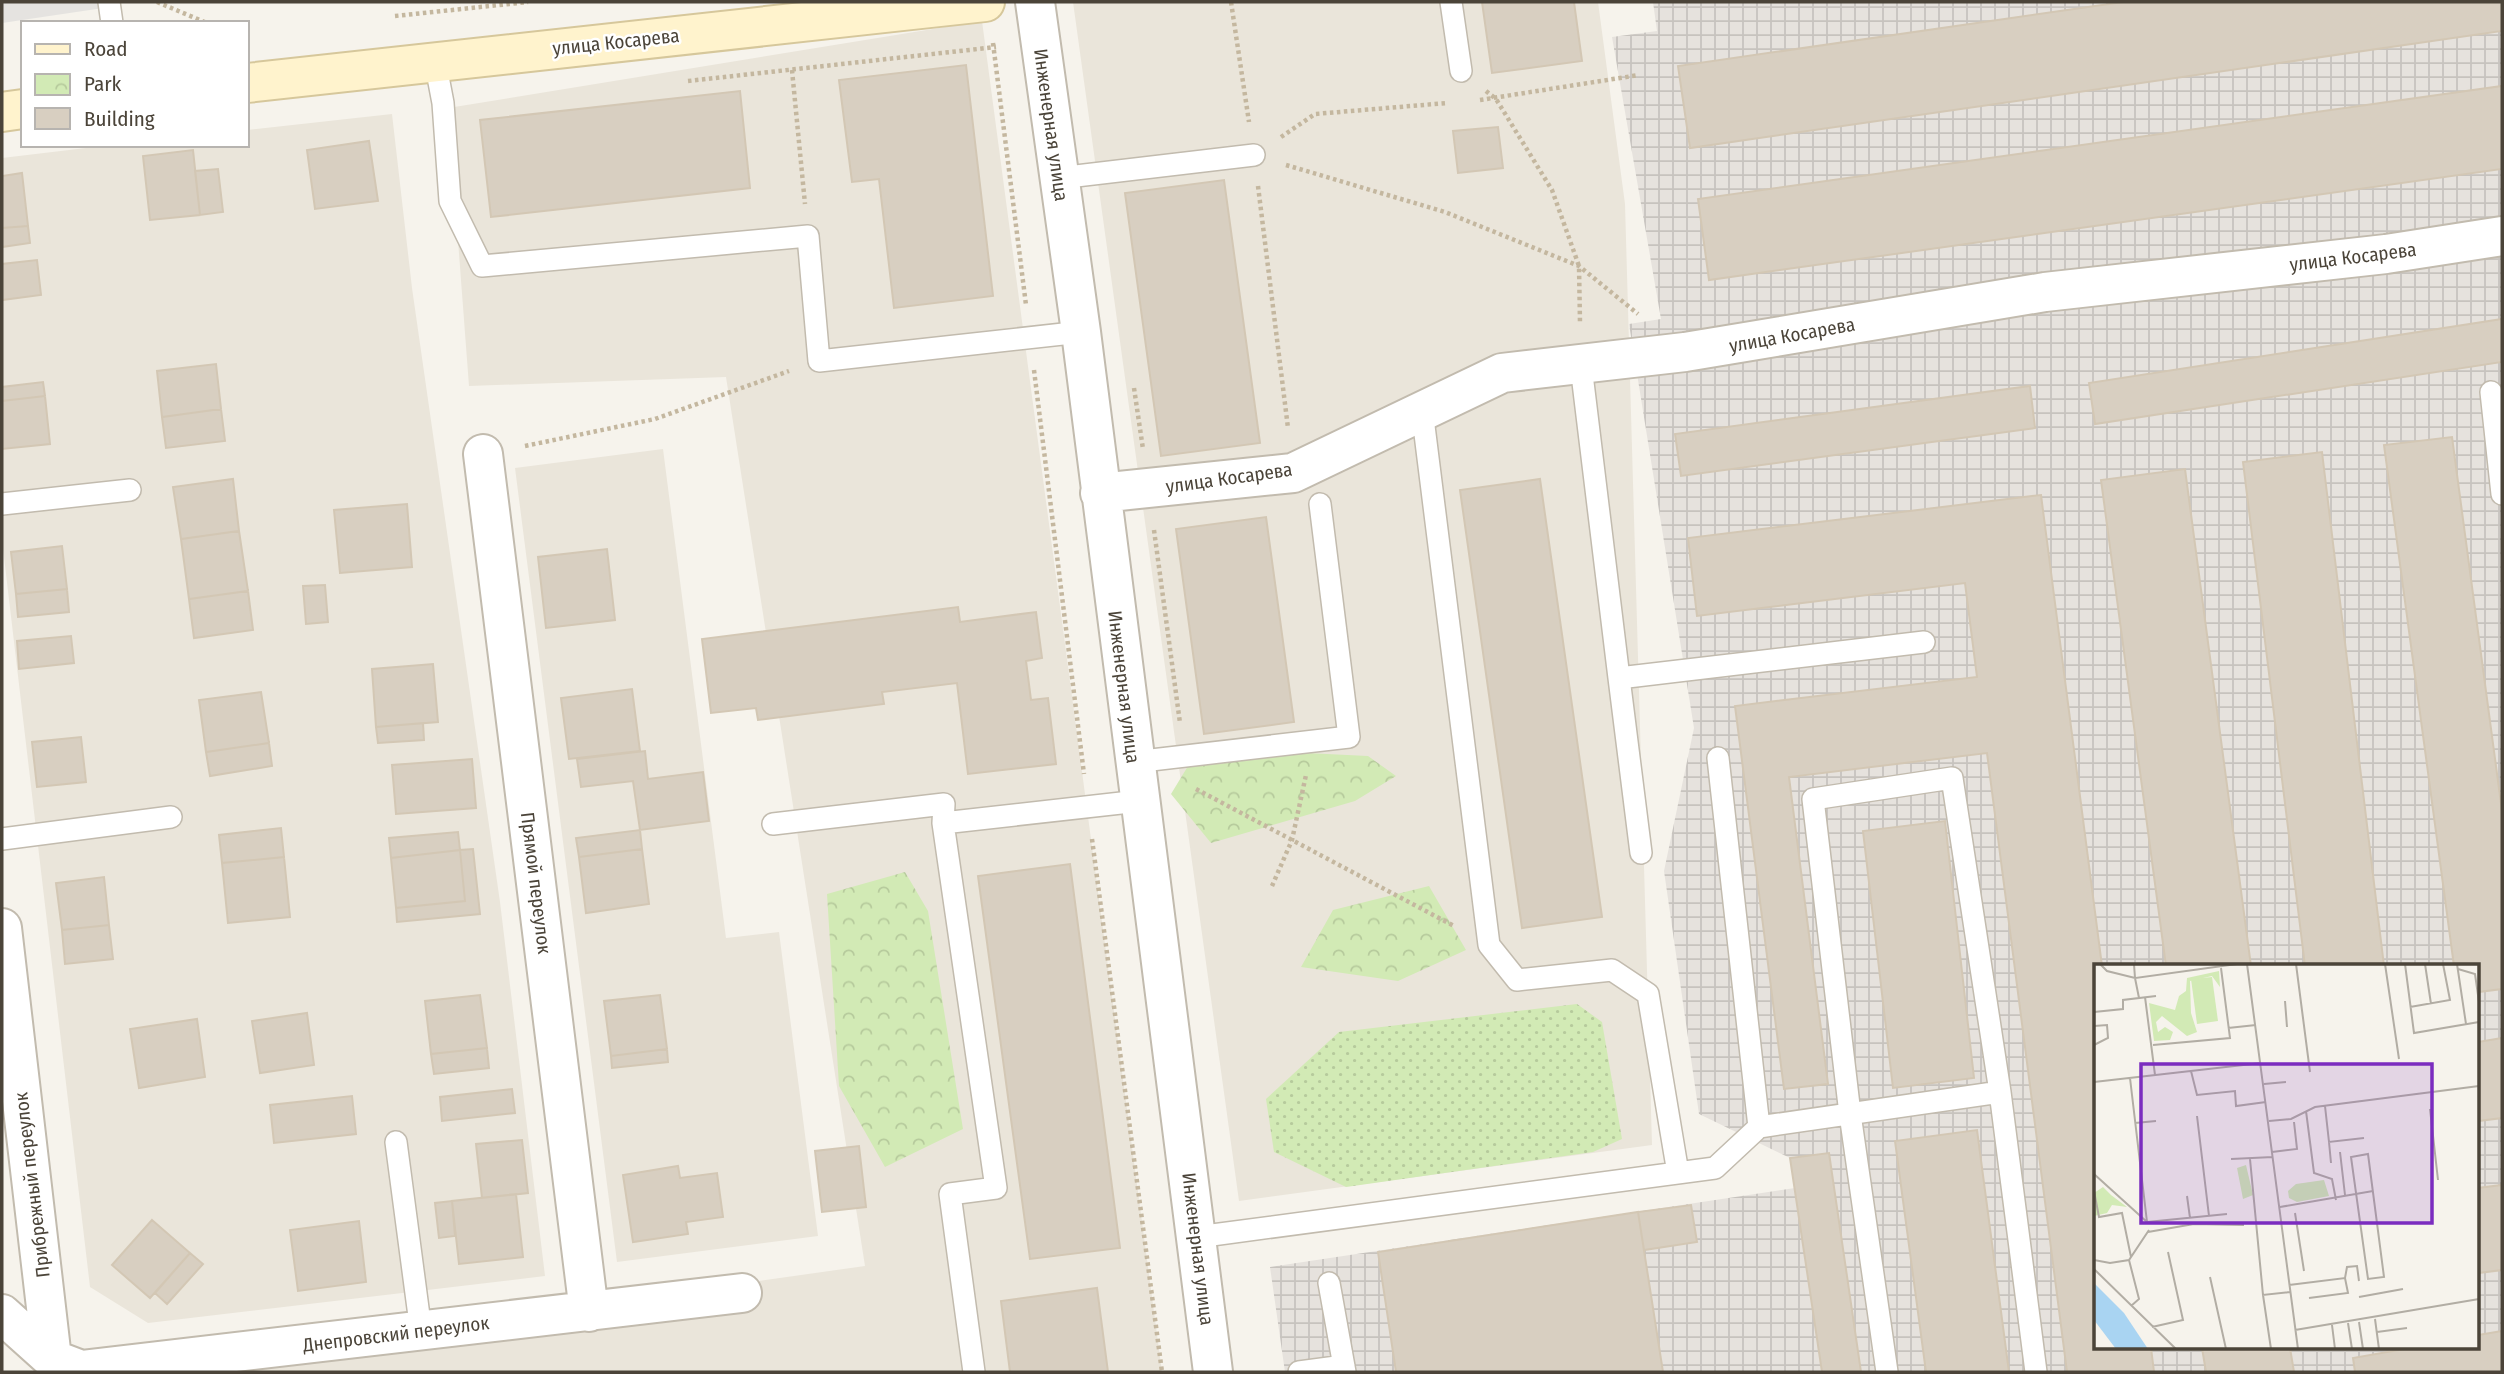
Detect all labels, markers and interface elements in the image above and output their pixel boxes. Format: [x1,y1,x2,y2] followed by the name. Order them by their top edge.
[21,21,248,147] legend
[551,24,681,60] street label: улица Косарева
[84,36,128,62] text: Road
[1029,47,1073,203] street label: Инженерная улица
[84,71,122,97] text: Park
[84,106,155,132] text: Building
[2288,238,2418,276] street label: улица Косарева
[1727,313,1857,357] street label: улица Косарева
[1164,458,1294,498] street label: улица Косарева
[1103,609,1145,765] street label: Инженерная улица
[516,811,556,955] street label: Прямой переулок
[2094,964,2480,1350] inset map
[9,1091,55,1279] street label: Прибрежный переулок
[1177,1171,1219,1327] street label: Инженерная улица
[301,1311,491,1357] street label: Днепровский переулок

